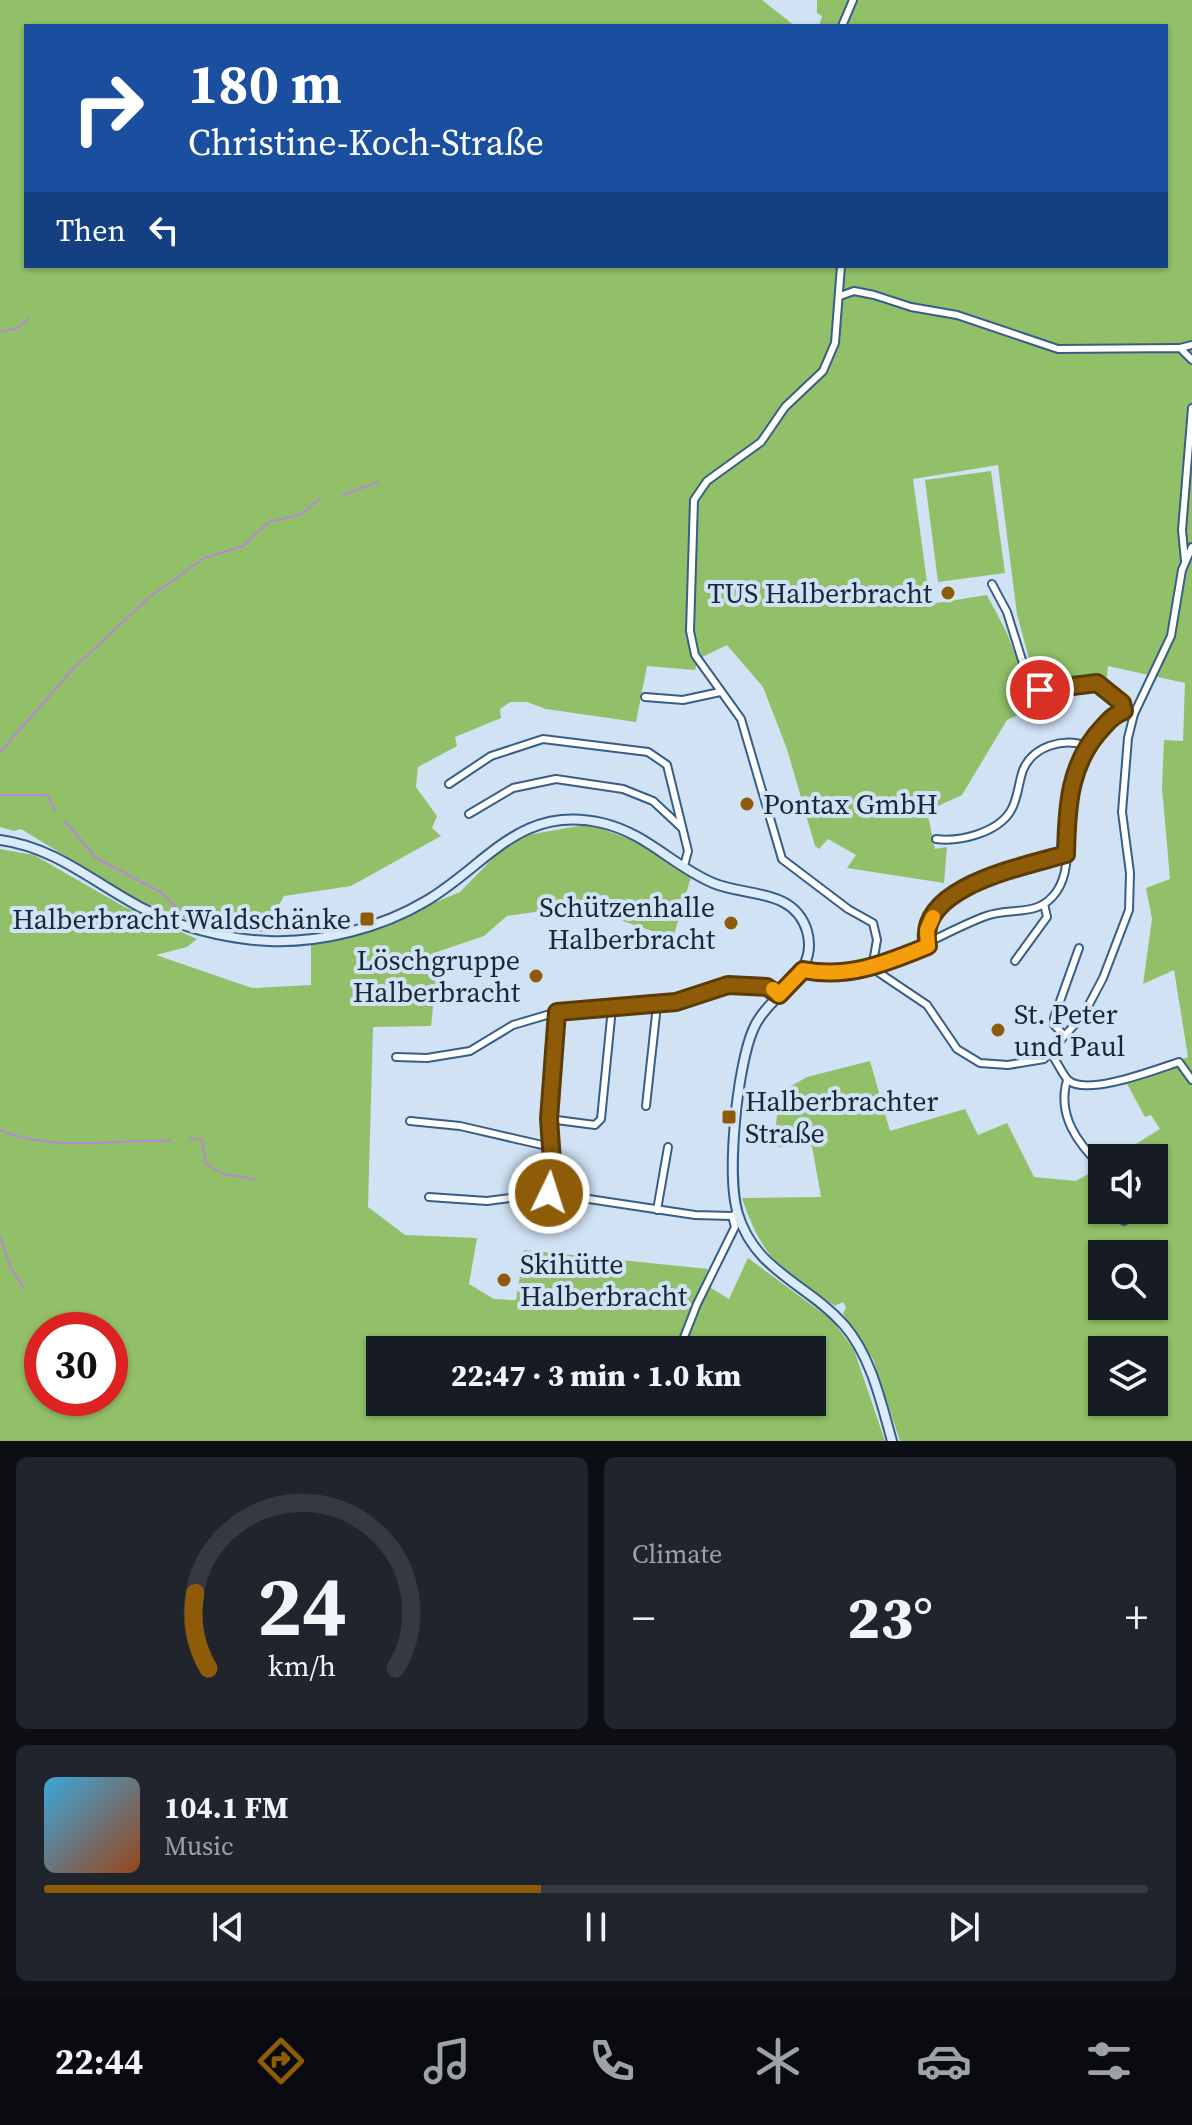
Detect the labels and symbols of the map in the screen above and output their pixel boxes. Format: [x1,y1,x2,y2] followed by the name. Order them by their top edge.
[708,574,933,612] place label: TUS Halberbracht
[939,584,957,602] marker: TUS Halberbracht
[1006,656,1074,724] pin
[763,785,938,823] place label: Pontax GmbH
[738,795,756,813] marker: Pontax GmbH
[539,888,716,958] place label: Schützenhalle Halberbracht
[12,900,351,938] place label: Halberbracht Waldschänke
[358,910,376,928] marker: Halberbracht Waldschänke
[722,914,740,932] marker: Schützenhalle Halberbracht
[353,941,521,1011] place label: Löschgruppe Halberbracht
[527,967,545,985] marker: Löschgruppe Halberbracht
[1014,995,1125,1065] place label: St. Peter und Paul
[989,1021,1007,1039] marker: St. Peter und Paul
[745,1082,938,1152] place label: Halberbrachter Straße
[720,1108,738,1126] marker: Halberbrachter Straße
[507,1151,591,1235] position arrow
[520,1245,688,1315] place label: Skihütte Halberbracht
[495,1271,513,1289] marker: Skihütte Halberbracht
[24,1312,128,1416] speed limit sign: 30

